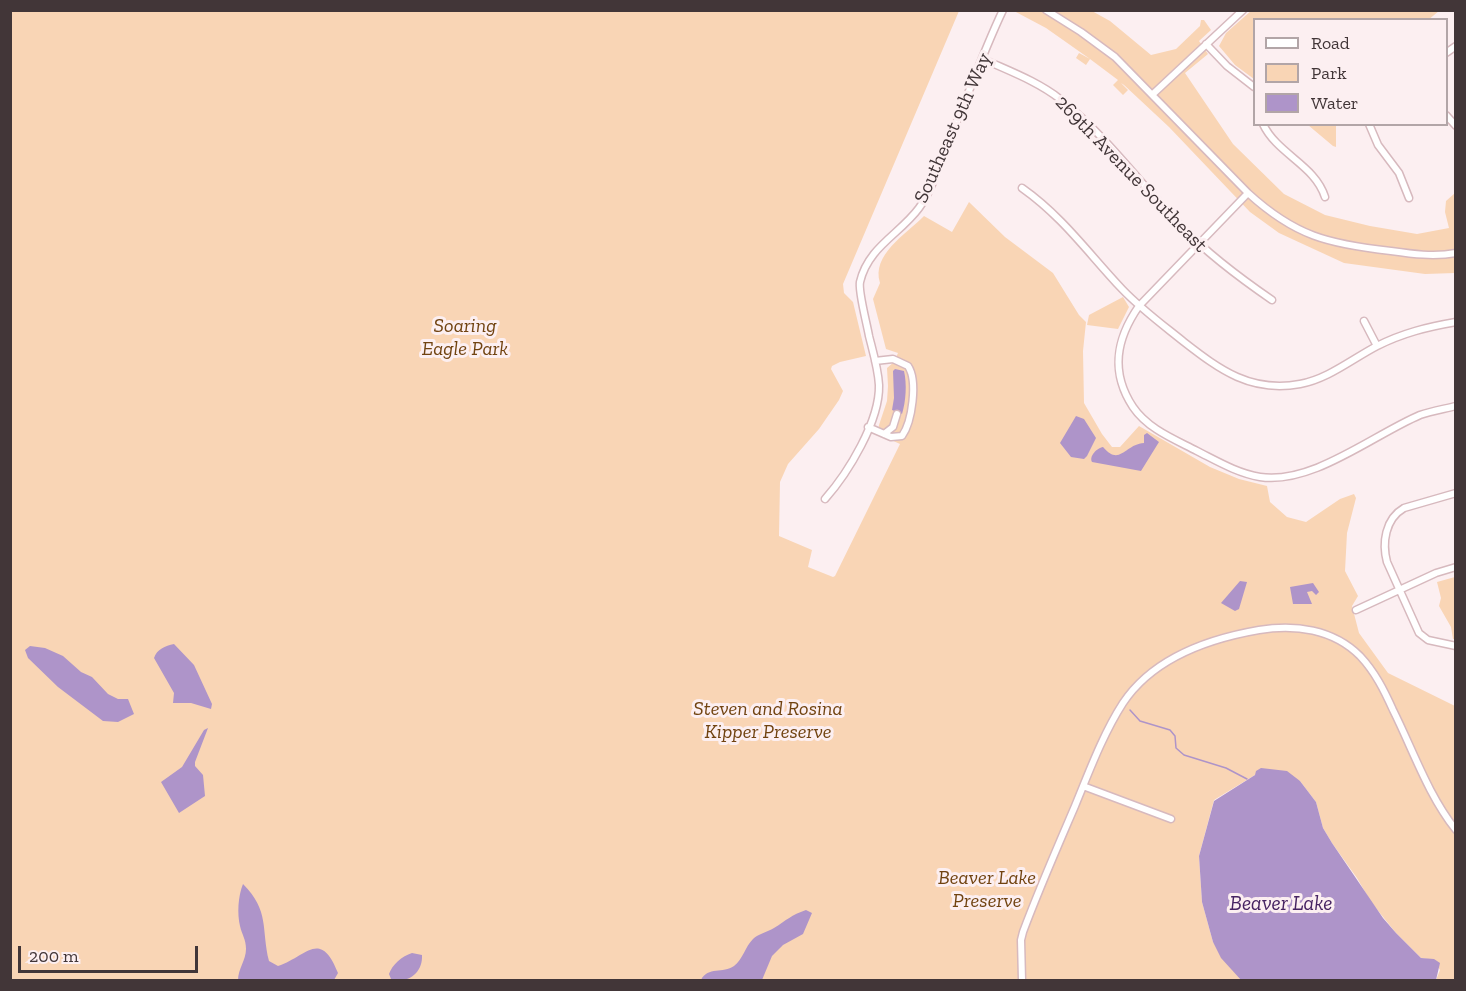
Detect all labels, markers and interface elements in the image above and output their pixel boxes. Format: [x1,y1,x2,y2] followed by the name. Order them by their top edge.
[1253,18,1448,126] legend
[1311,32,1350,54] text: Road
[909,49,997,207] street label: Southeast 9th Way
[1311,62,1347,84] text: Park
[1050,91,1212,257] street label: 269th Avenue Southeast
[1311,92,1358,114] text: Water
[422,314,508,361] park label: Soaring Eagle Park
[693,697,843,744] park label: Steven and Rosina Kipper Preserve
[938,866,1036,913] park label: Beaver Lake Preserve
[1230,891,1332,917] water label: Beaver Lake
[21,934,201,972] scale bar
[29,945,79,967] text: 200 m

